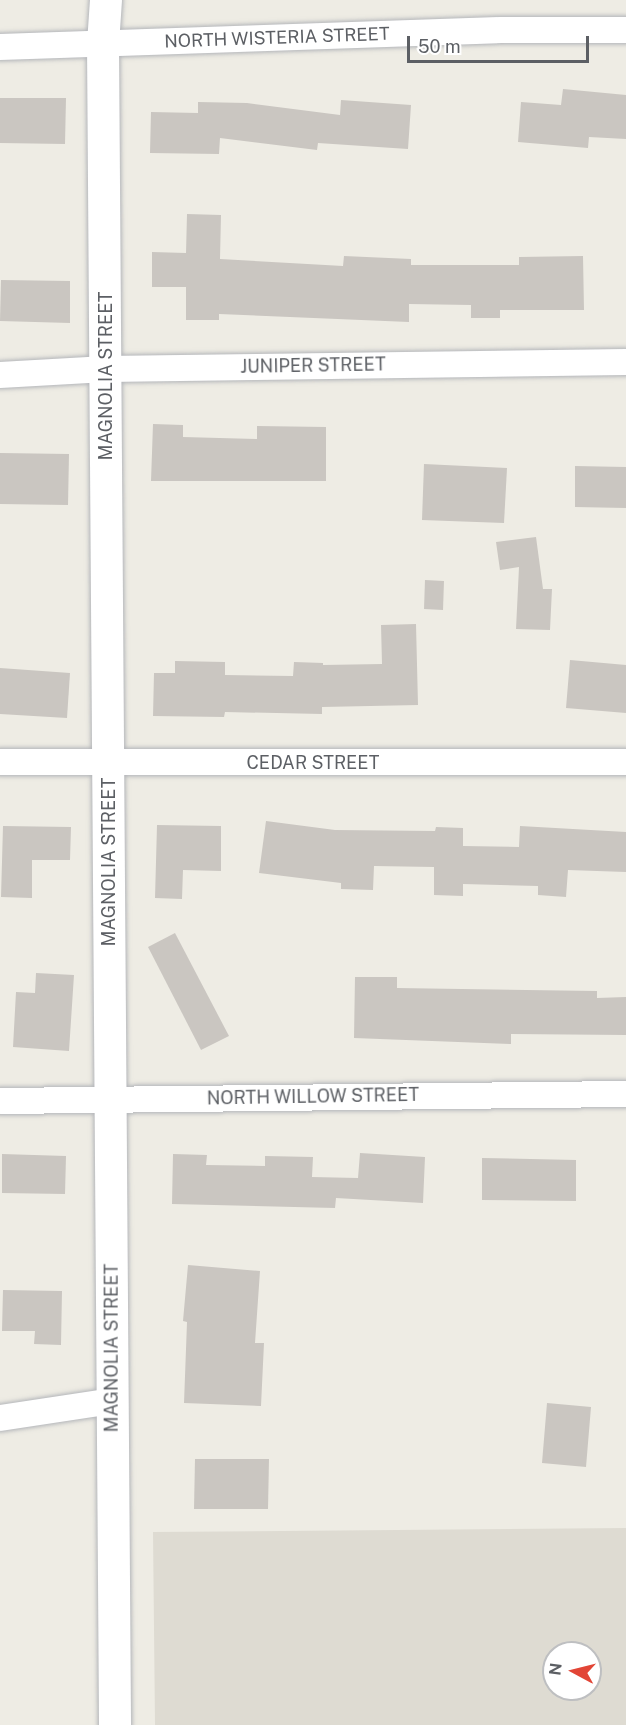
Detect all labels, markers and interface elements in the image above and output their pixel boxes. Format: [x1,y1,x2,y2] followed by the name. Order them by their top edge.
[164,23,390,53] street label: NORTH WISTERIA STREET
[410,24,592,62] scale bar
[418,36,461,57] text: 50 m
[95,292,117,460] street label: MAGNOLIA STREET
[240,354,386,378] street label: JUNIPER STREET
[246,752,380,774] street label: CEDAR STREET
[98,778,120,946] street label: MAGNOLIA STREET
[206,1084,420,1110] street label: NORTH WILLOW STREET
[101,1264,123,1432] street label: MAGNOLIA STREET
[542,1641,602,1701] north arrow
[545,1662,566,1676] text: N

